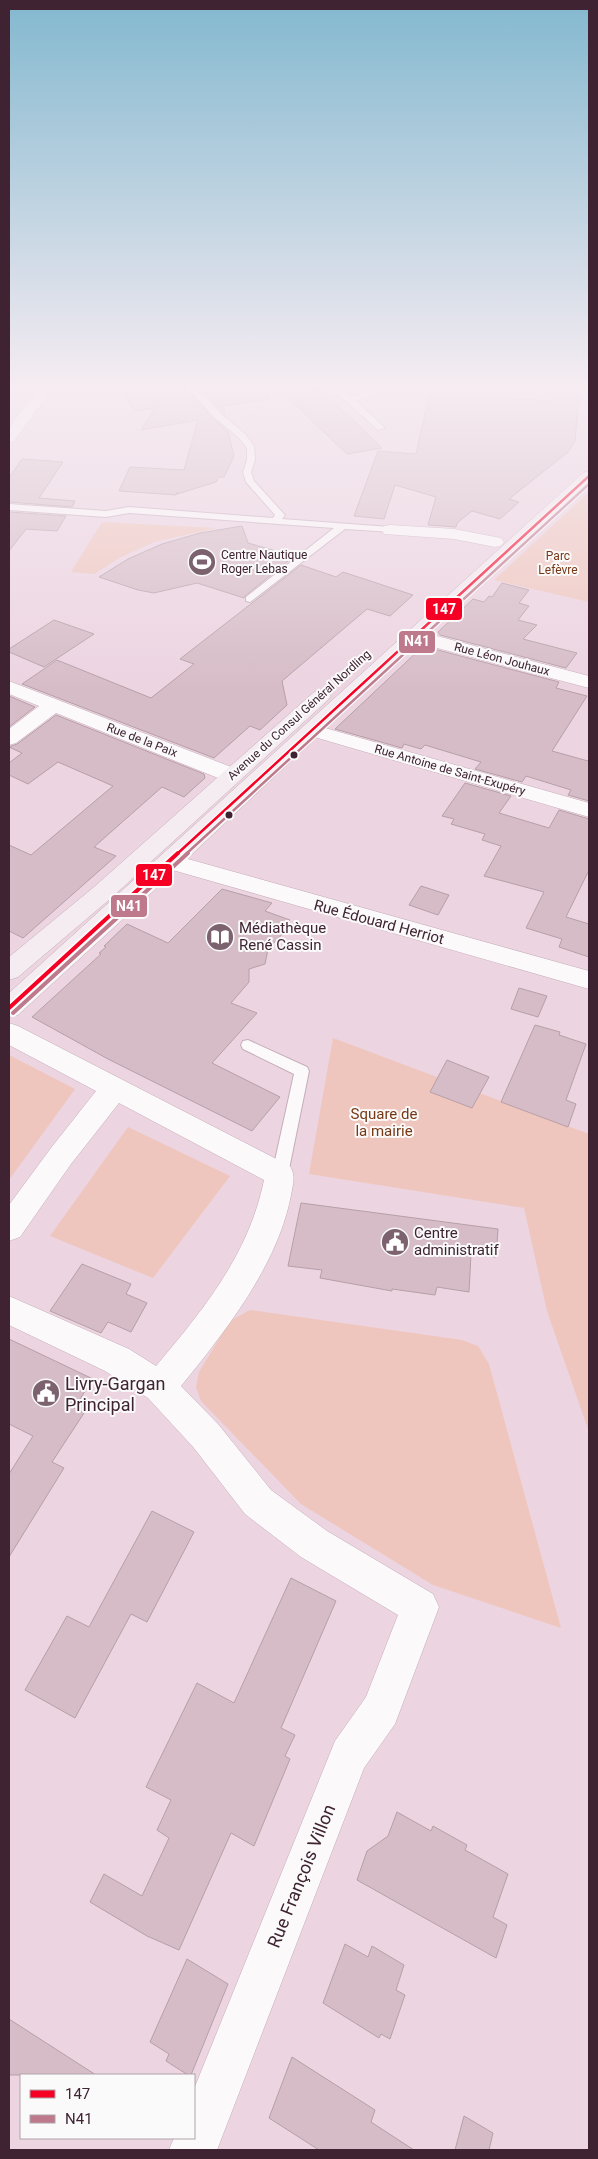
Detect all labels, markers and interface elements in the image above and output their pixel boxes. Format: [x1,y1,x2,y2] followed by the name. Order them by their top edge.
[187,547,217,577] sports icon: Centre Nautique Roger Lebas
[221,548,307,576] place label: Centre Nautique Roger Lebas
[538,549,578,577] park label: Parc Lefèvre
[425,597,463,621] line badge: 147
[432,601,456,617] text: 147
[398,630,436,654] line badge: N41
[404,633,430,649] text: N41
[453,640,551,679] street label: Rue Léon Jouhaux
[225,647,373,783] street label: Avenue du Consul Général Nordling
[105,720,179,760] street label: Rue de la Paix
[373,742,527,798] street label: Rue Antoine de Saint-Exupéry
[289,750,299,760] unlabelled marker
[224,810,234,820] unlabelled marker
[135,863,173,887] line badge: 147
[142,867,166,883] text: 147
[110,894,148,918] line badge: N41
[312,896,446,948] street label: Rue Édouard Herriot
[116,898,142,914] text: N41
[239,919,326,954] place label: Médiathèque René Cassin
[205,922,235,952] library icon: Médiathèque René Cassin
[351,1105,417,1140] park label: Square de la mairie
[414,1224,500,1259] place label: Centre administratif
[380,1227,410,1257] public building icon: Centre administratif
[65,1373,165,1415] place label: Livry-Gargan Principal
[31,1378,61,1408] public building icon: Livry-Gargan Principal
[263,1801,339,1951] street label: Rue François Villon
[20,2074,195,2139] legend
[65,2085,90,2103] text: 147
[65,2110,93,2128] text: N41

